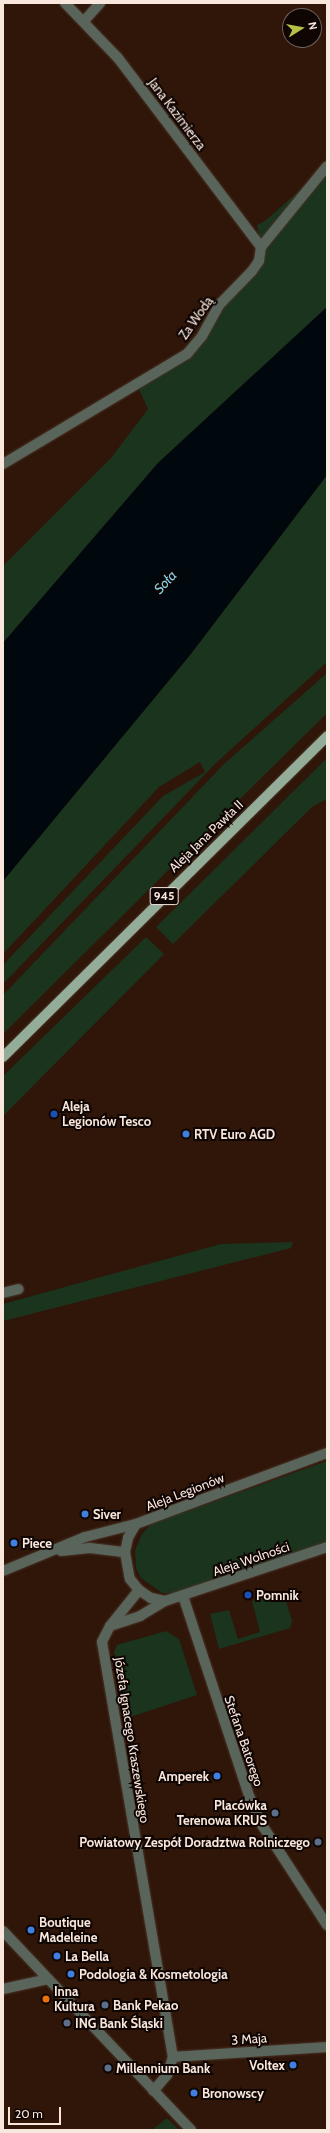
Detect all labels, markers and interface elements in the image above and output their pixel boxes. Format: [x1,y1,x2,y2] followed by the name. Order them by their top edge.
[282,8,322,48] north arrow
[305,21,320,31] text: N
[145,75,209,153] street label: Jana Kazimierza
[176,294,216,342] street label: Za Wodą
[150,567,180,597] water label: Soła
[166,797,246,875] street label: Aleja Jana Pawła II
[149,886,179,906] road number: 945
[62,1099,151,1130] place label: Aleja Legionów Tesco
[49,1109,59,1119] marker: Aleja Legionów Tesco
[194,1126,275,1142] place label: RTV Euro AGD
[181,1129,191,1139] marker: RTV Euro AGD
[143,1470,227,1514] street label: Aleja Legionów
[93,1506,121,1522] place label: Siver
[80,1509,90,1519] marker: Siver
[22,1535,52,1551] place label: Piece
[9,1538,19,1548] marker: Piece
[211,1539,291,1579] street label: Aleja Wolności
[256,1587,299,1603] place label: Pomnik
[243,1590,253,1600] marker: Pomnik
[111,1656,153,1824] street label: Józefa Ignacego Kraszewskiego
[221,1694,267,1788] street label: Stefana Batorego
[158,1768,209,1784] place label: Amperek
[212,1771,222,1781] marker: Amperek
[177,1798,267,1829] place label: Placówka Terenowa KRUS
[270,1808,280,1818] marker: Placówka Terenowa KRUS
[79,1834,310,1850] place label: Powiatowy Zespół Doradztwa Rolniczego
[313,1837,323,1847] marker: Powiatowy Zespół Doradztwa Rolniczego
[39,1915,97,1946] place label: Boutique Madeleine
[26,1925,36,1935] marker: Boutique Madeleine
[65,1948,109,1964] place label: La Bella
[52,1951,62,1961] marker: La Bella
[79,1966,228,1982] place label: Podologia & Kosmetologia
[66,1969,76,1979] marker: Podologia & Kosmetologia
[54,1984,95,2015] place label: Inna Kultura
[41,1994,51,2004] marker: Inna Kultura
[113,1997,178,2013] place label: Bank Pekao
[100,2000,110,2010] marker: Bank Pekao
[75,2015,163,2031] place label: ING Bank Śląski
[62,2018,72,2028] marker: ING Bank Śląski
[231,2030,267,2048] street label: 3 Maja
[249,2057,285,2073] place label: Voltex
[116,2060,210,2076] place label: Millennium Bank
[288,2060,298,2070] marker: Voltex
[103,2063,113,2073] marker: Millennium Bank
[202,2085,264,2101] place label: Bronowscy
[189,2088,199,2098] marker: Bronowscy
[10,2099,63,2125] scale bar
[15,2106,43,2121] text: 20 m

